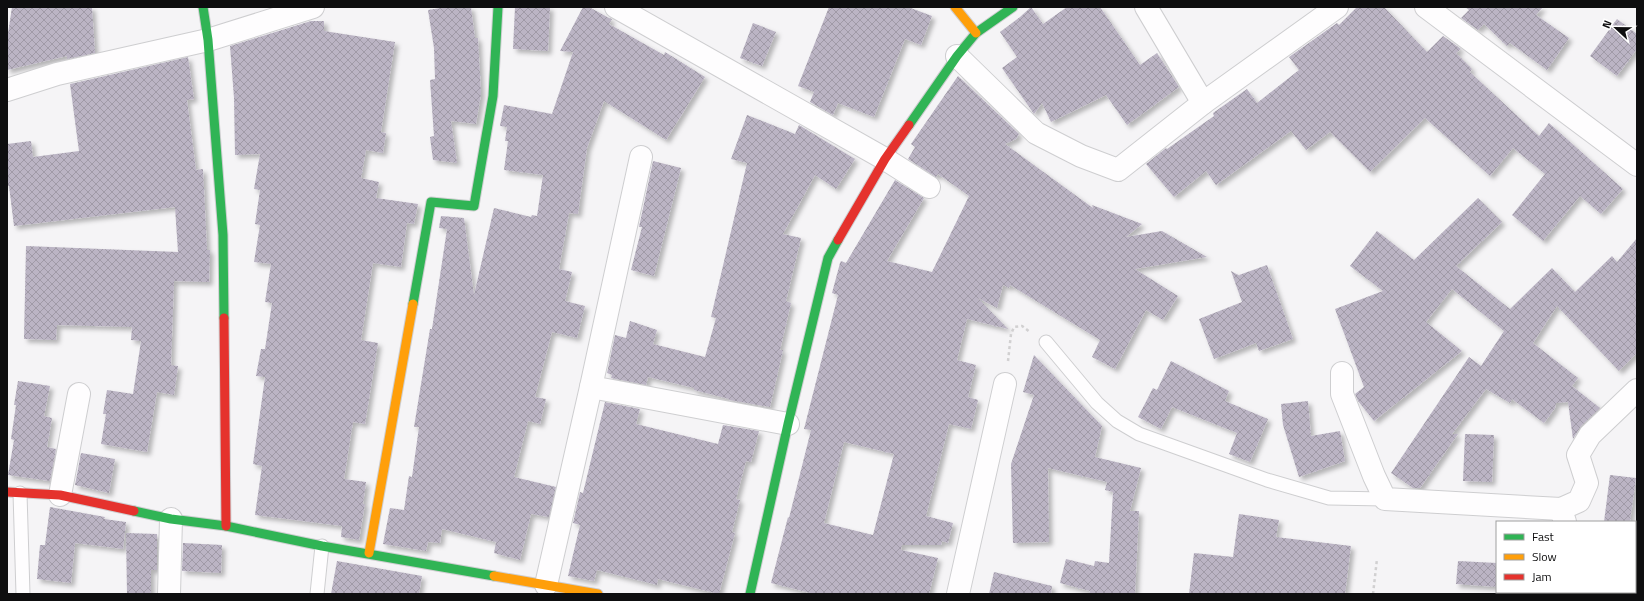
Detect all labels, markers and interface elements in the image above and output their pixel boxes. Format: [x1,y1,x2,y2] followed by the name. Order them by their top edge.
[1596,8,1636,48] north arrow
[1598,18,1616,31] text: N
[1496,521,1636,593] legend
[1532,527,1555,546] text: Fast
[1532,547,1557,566] text: Slow
[1532,567,1552,586] text: Jam

